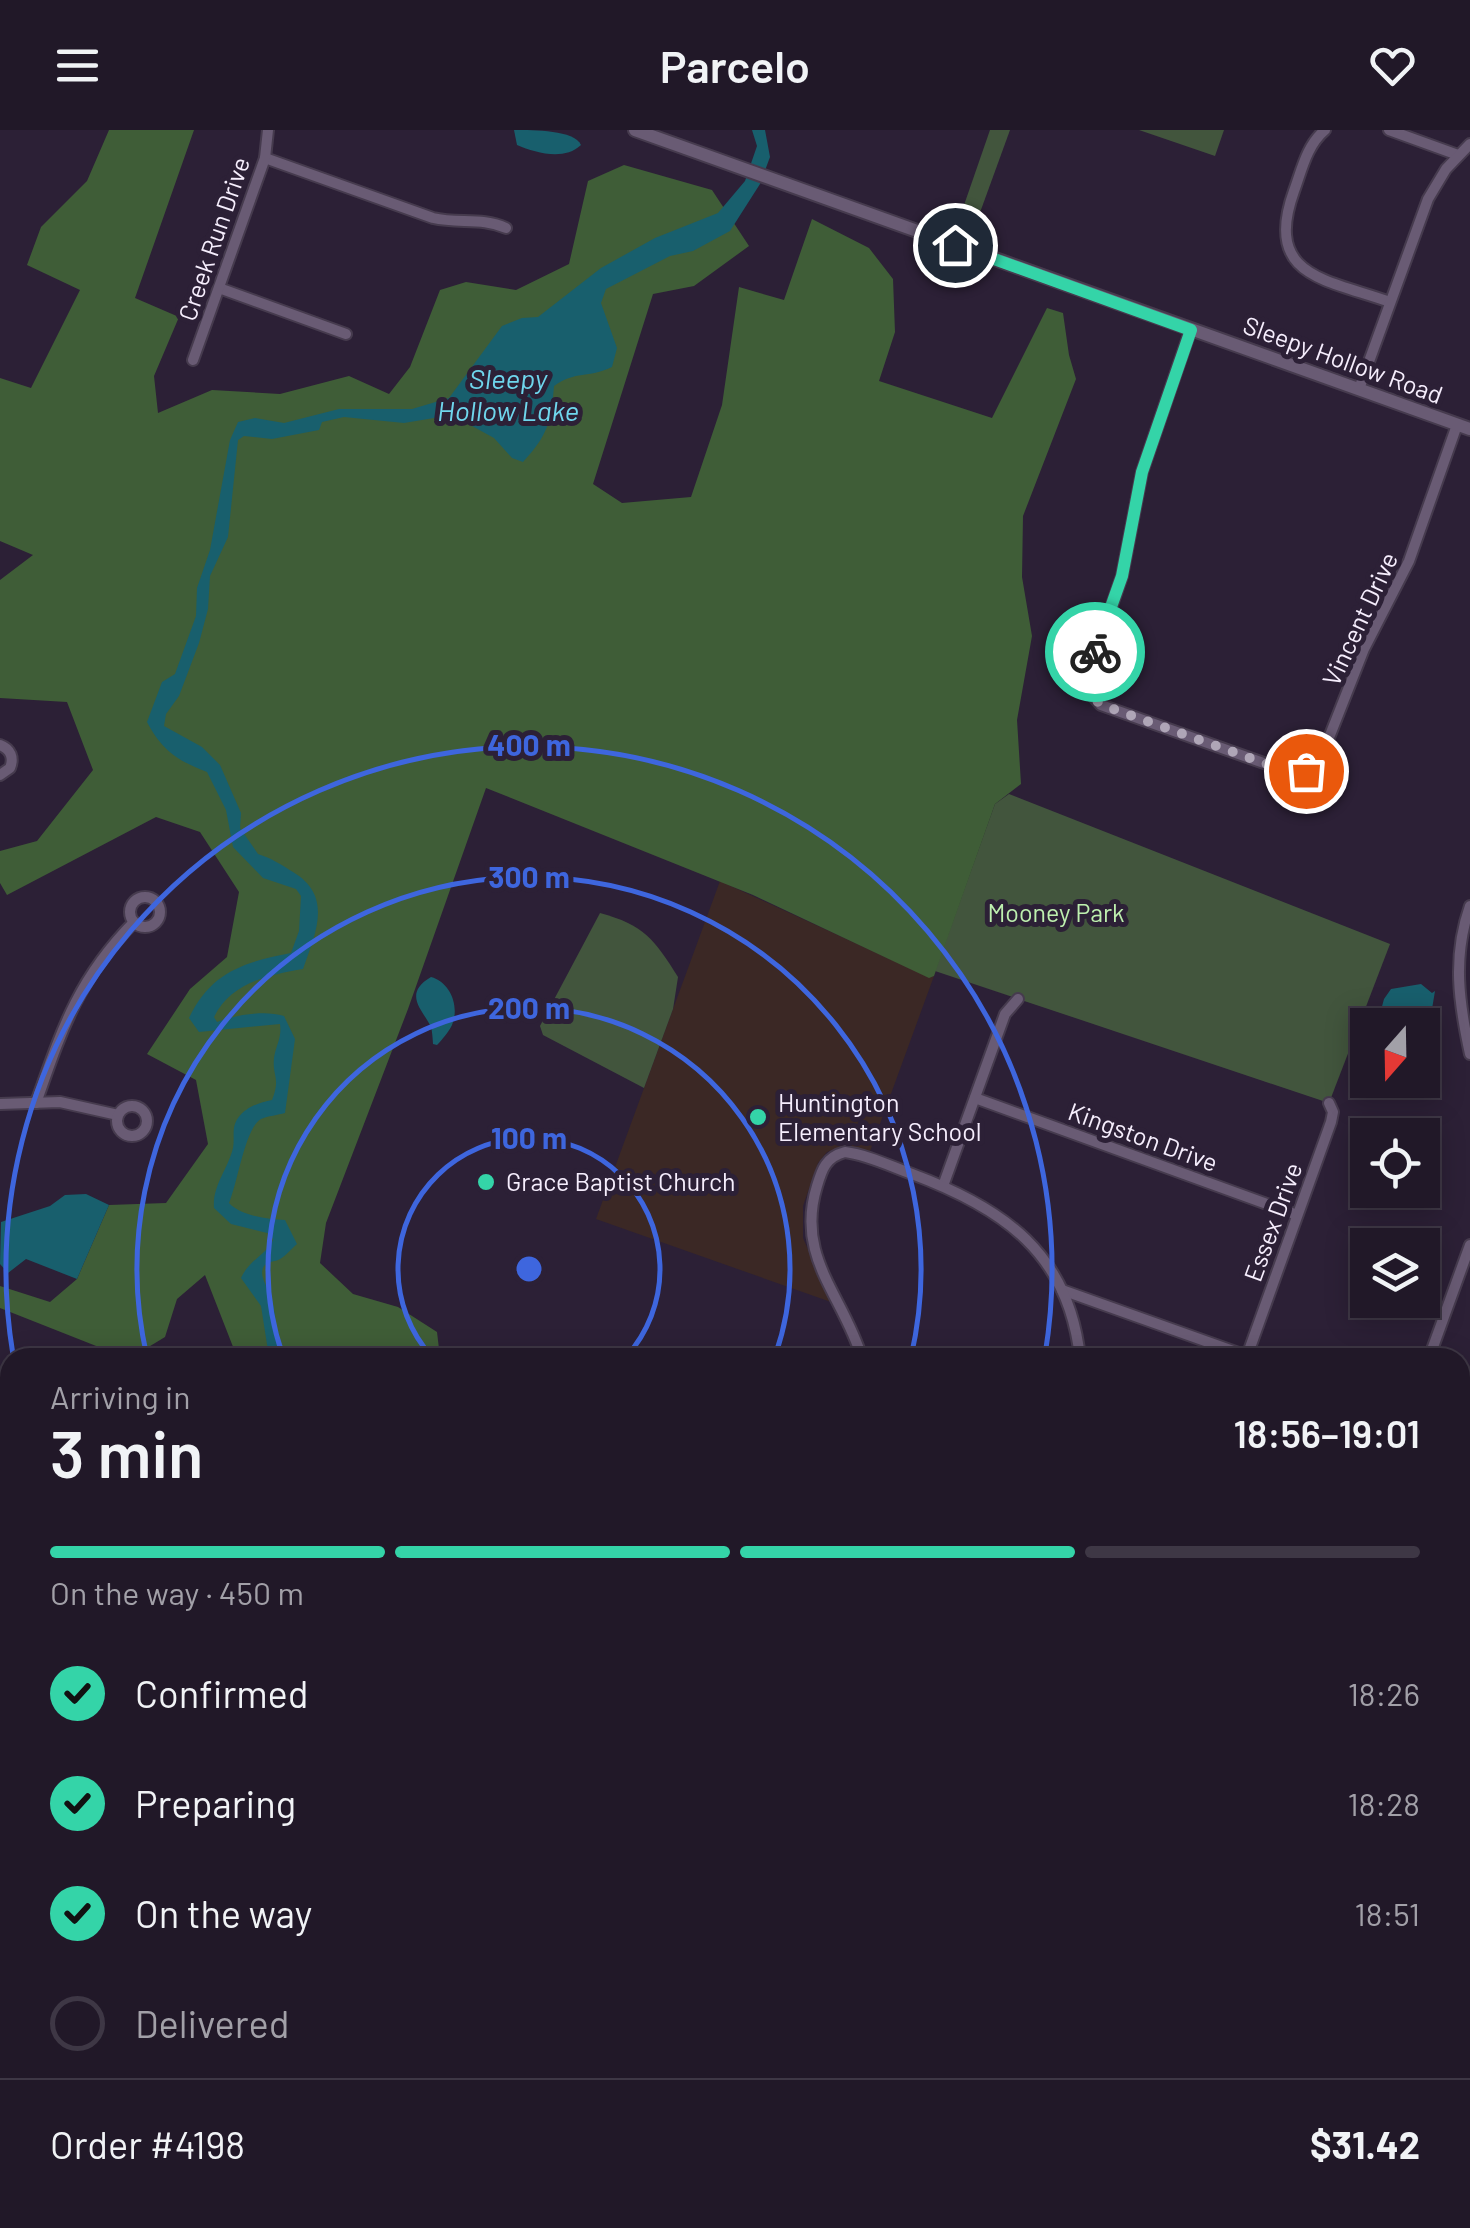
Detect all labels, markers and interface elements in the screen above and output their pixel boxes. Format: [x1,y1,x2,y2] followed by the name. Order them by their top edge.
[50,38,105,93] icon: menu
[660,38,810,92] text: Parcelo
[1365,38,1420,93] icon: heart
[171,153,255,324] street label: Creek Run Drive
[913,203,998,288] pin
[928,218,983,273] icon: home
[1240,309,1447,409] street label: Sleepy Hollow Road
[437,361,579,427] water label: Sleepy Hollow Lake
[1315,547,1403,690] street label: Vincent Drive
[1045,602,1145,702] courier
[1068,625,1123,680] icon: bike
[487,726,571,762] text: 400 m
[1264,729,1349,814] pin
[1279,744,1334,799] icon: bag
[488,858,570,894] text: 300 m
[987,897,1125,927] park label: Mooney Park
[488,989,570,1025] text: 200 m
[1350,1008,1440,1098] north arrow
[1350,1008,1440,1318] map controls
[778,1087,982,1146] place label: Huntington Elementary School
[1065,1095,1222,1177] street label: Kingston Drive
[747,1106,769,1128] marker: Huntington Elementary School
[1350,1118,1440,1208] button: locate
[491,1119,567,1155] text: 100 m
[1237,1158,1307,1285] street label: Essex Drive
[506,1166,736,1196] place label: Grace Baptist Church
[475,1171,497,1193] marker: Grace Baptist Church
[1350,1228,1440,1318] button: layers
[511,1251,547,1287] centre of rings
[50,1377,190,1415] text: Arriving in
[1234,1410,1420,1456] text: 18:56–19:01
[50,1413,203,1491] text: 3 min
[50,1573,304,1611] text: On the way · 450 m
[50,1666,105,1721] icon: check
[135,1670,308,1716] text: Confirmed
[1348,1674,1420,1712] text: 18:26
[50,1776,105,1831] icon: check
[135,1780,296,1826] text: Preparing
[1347,1784,1420,1822] text: 18:28
[50,1886,105,1941] icon: check
[135,1890,312,1936] text: On the way
[1355,1894,1420,1932] text: 18:51
[135,2000,289,2046] text: Delivered
[50,2121,245,2167] text: Order #4198
[1310,2121,1420,2167] text: $31.42

